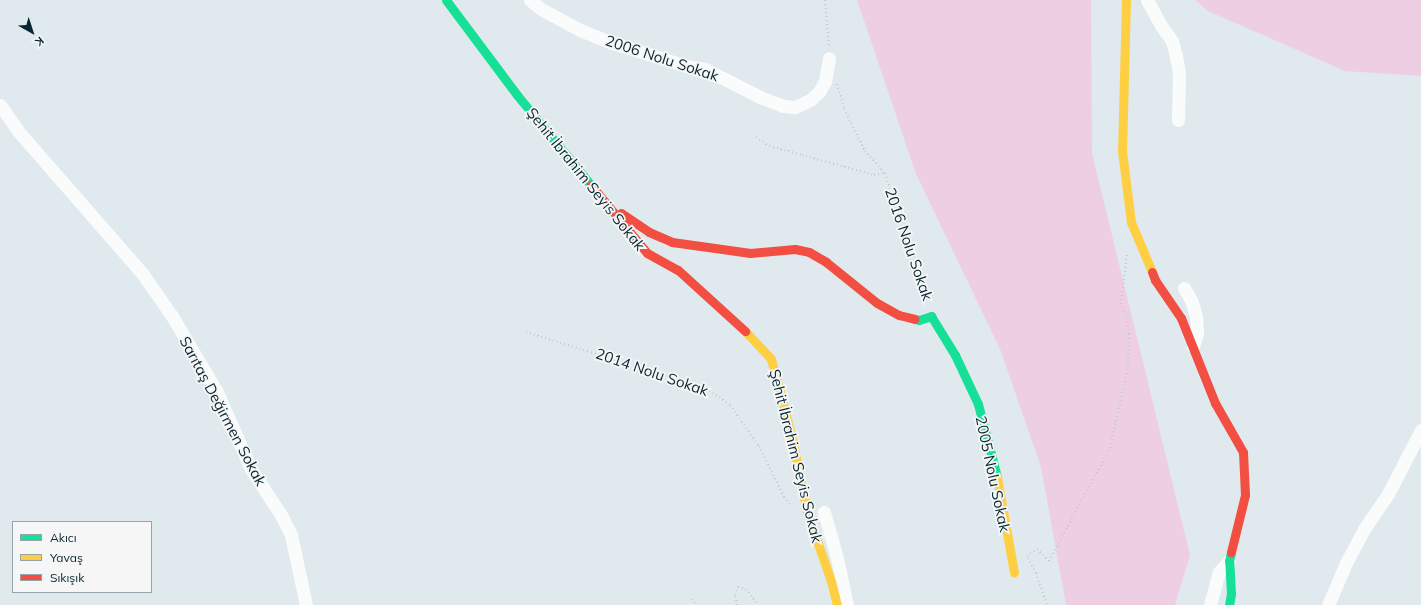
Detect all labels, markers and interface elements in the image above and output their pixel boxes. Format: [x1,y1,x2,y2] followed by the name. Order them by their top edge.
[12,12,52,52] north arrow
[603,31,721,85] street label: 2006 Nolu Sokak
[32,34,47,49] text: K
[523,104,649,254] street label: Şehit İbrahim Seyis Sokak
[881,185,937,303] street label: 2016 Nolu Sokak
[176,333,270,489] street label: Sarıtaş Değirmen Sokak
[593,344,711,400] street label: 2014 Nolu Sokak
[766,367,826,545] street label: Şehit İbrahim Seyis Sokak
[972,414,1014,534] street label: 2005 Nolu Sokak
[12,521,152,593] legend
[50,530,77,545] text: Akıcı
[50,550,83,565] text: Yavaş
[50,570,84,585] text: Sıkışık

